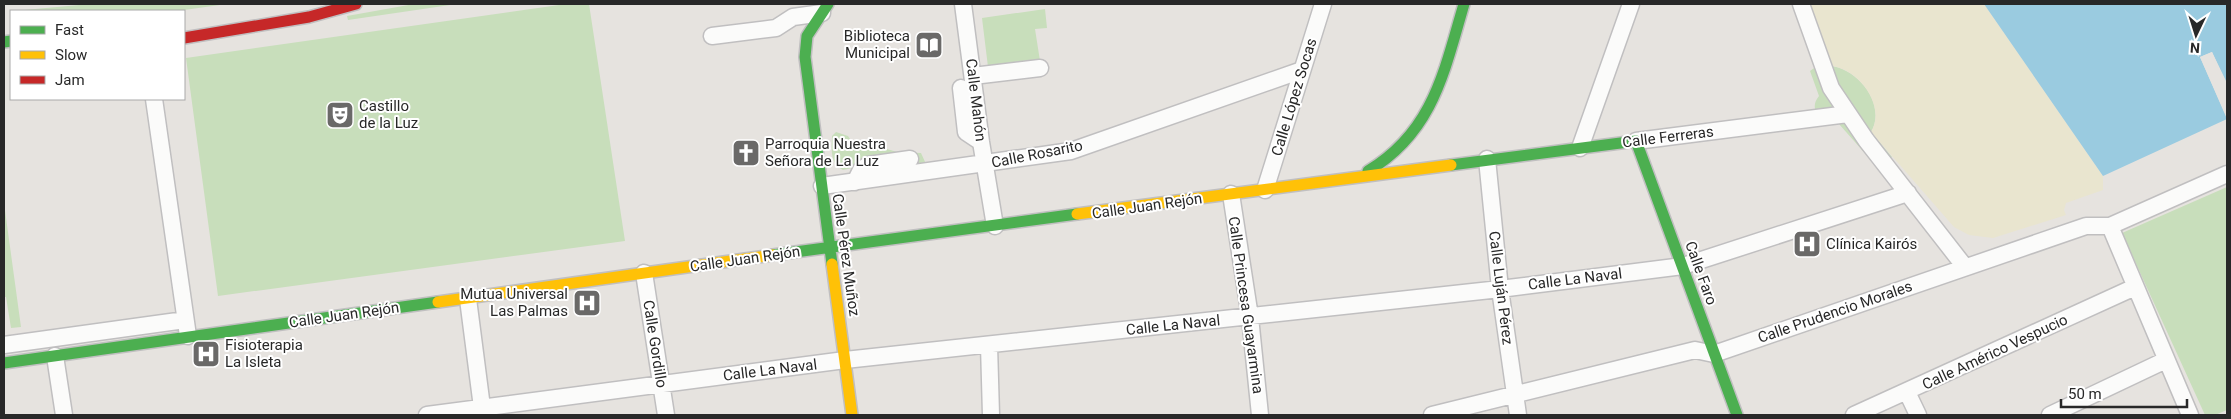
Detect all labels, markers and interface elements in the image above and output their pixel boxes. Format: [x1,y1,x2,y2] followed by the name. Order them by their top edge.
[10,10,185,100] legend
[2171,10,2221,60] north arrow
[55,21,84,39] text: Fast
[844,27,910,62] place label: Biblioteca Municipal
[914,30,944,60] library icon: Biblioteca Municipal
[1268,36,1320,158] street label: Calle López Socas
[2190,40,2201,56] text: N
[55,46,87,64] text: Slow
[962,58,990,142] street label: Calle Mahón
[55,71,85,89] text: Jam
[359,97,418,132] place label: Castillo de la Luz
[325,100,355,130] theatre icon: Castillo de la Luz
[1621,122,1715,152] street label: Calle Ferreras
[765,135,886,170] place label: Parroquia Nuestra Señora de La Luz
[990,136,1084,172] street label: Calle Rosarito
[731,138,761,168] church icon: Parroquia Nuestra Señora de La Luz
[1091,189,1203,223] street label: Calle Juan Rejón
[828,192,864,318] street label: Calle Pérez Muñoz
[1225,215,1267,395] street label: Calle Princesa Guayarmina
[1792,229,1822,259] hospital icon: Clínica Kairós
[1485,230,1517,346] street label: Calle Luján Pérez
[1826,235,1917,253] place label: Clínica Kairós
[1681,239,1721,307] street label: Calle Faro
[689,242,801,276] street label: Calle Juan Rejón
[1527,264,1623,294] street label: Calle La Naval
[1755,277,1915,347] street label: Calle Prudencio Morales
[460,285,568,320] place label: Mutua Universal Las Palmas
[572,288,602,318] hospital icon: Mutua Universal Las Palmas
[288,298,400,332] street label: Calle Juan Rejón
[639,299,671,389] street label: Calle Gordillo
[1919,310,2071,394] street label: Calle Américo Vespucio
[1125,311,1221,339] street label: Calle La Naval
[225,336,303,371] place label: Fisioterapia La Isleta
[191,339,221,369] hospital icon: Fisioterapia La Isleta
[722,355,818,385] street label: Calle La Naval
[2061,376,2187,408] scale bar
[2068,385,2102,403] text: 50 m

